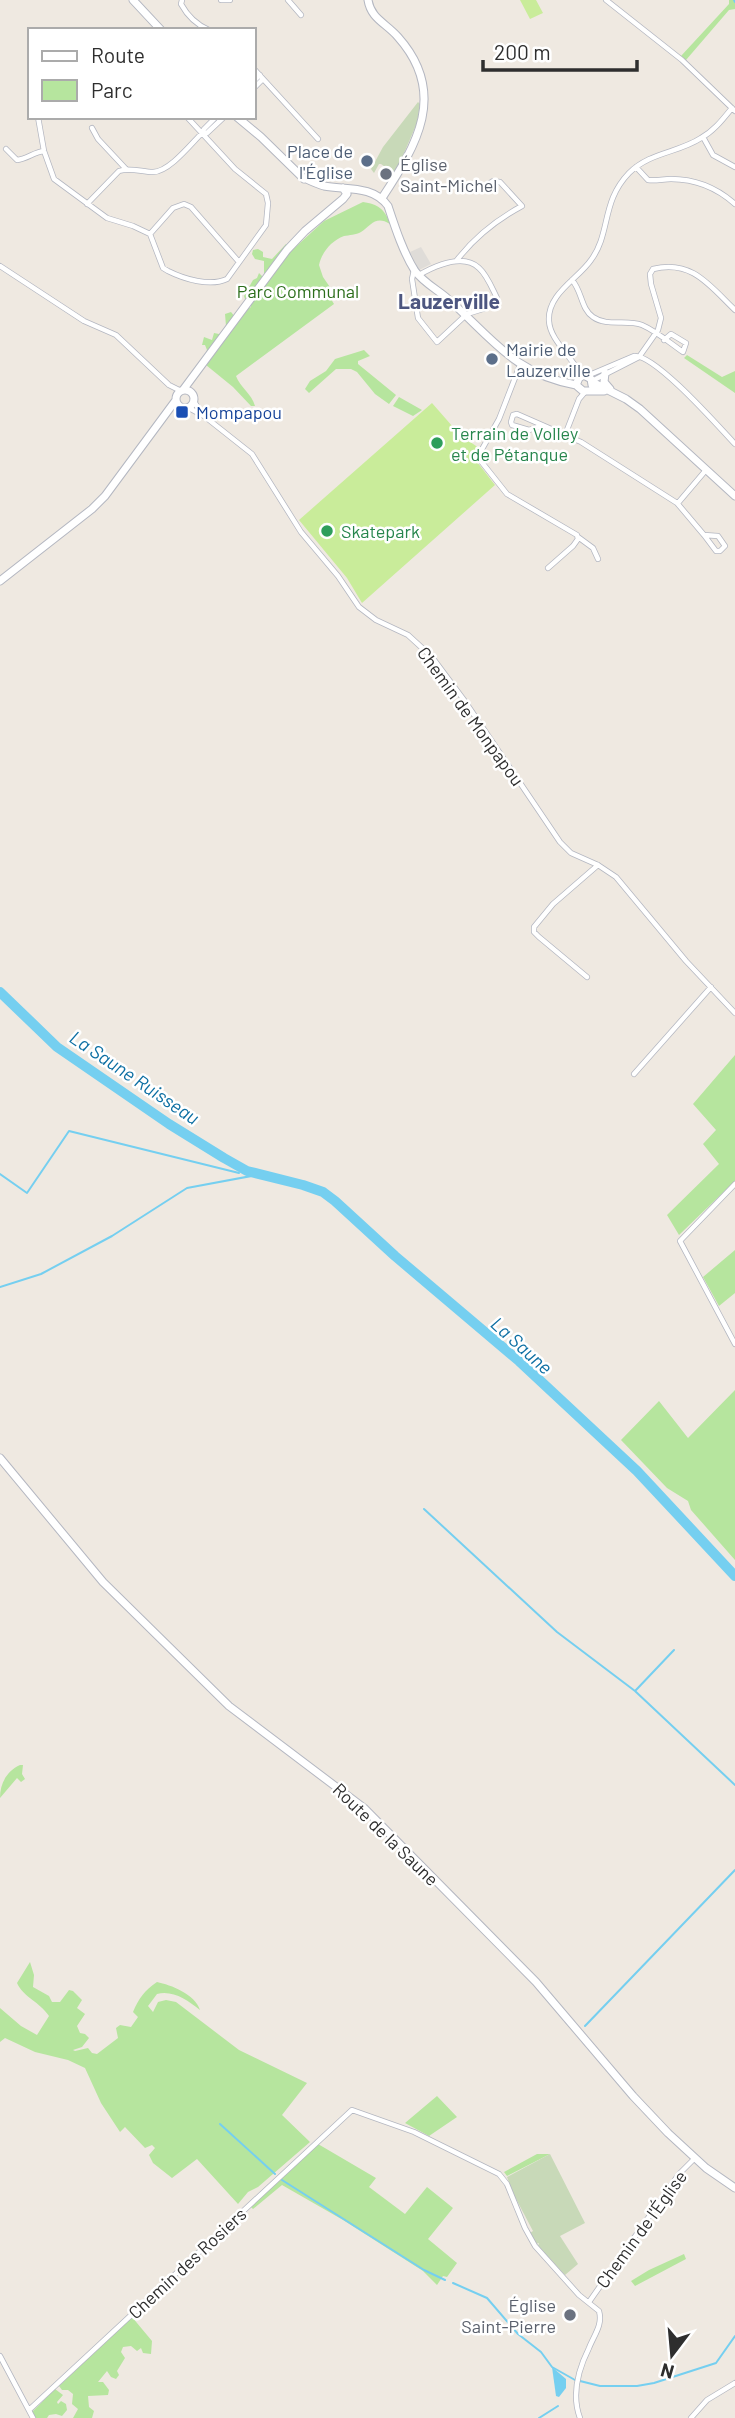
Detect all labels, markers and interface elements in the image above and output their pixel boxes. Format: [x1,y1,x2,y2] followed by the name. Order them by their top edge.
[28,28,256,119] legend
[483,28,637,72] scale bar
[494,39,551,64] text: 200 m
[91,42,145,67] text: Route
[91,77,133,102] text: Parc
[287,140,353,183] place label: Place de l'Église
[359,153,375,169] marker: Place de l'Église
[400,153,497,196] place label: Église Saint-Michel
[378,166,394,182] marker: Église Saint-Michel
[237,280,359,302] park label: Parc Communal
[398,288,500,313] district label: Lauzerville
[506,338,591,381] place label: Mairie de Lauzerville
[484,351,500,367] marker: Mairie de Lauzerville
[196,401,282,423] place label: Mompapou
[174,404,190,420] marker: Mompapou
[451,422,578,465] place label: Terrain de Volley et de Pétanque
[429,435,445,451] marker: Terrain de Volley et de Pétanque
[341,520,420,542] place label: Skatepark
[319,523,335,539] marker: Skatepark
[413,642,529,790] street label: Chemin de Monpapou
[66,1025,204,1129] water label: La Saune Ruisseau
[487,1312,558,1379] water label: La Saune
[329,1778,443,1890] street label: Route de la Saune
[591,2166,691,2292] street label: Chemin de l'Église
[123,2203,251,2323] street label: Chemin des Rosiers
[461,2294,556,2337] place label: Église Saint-Pierre
[562,2307,578,2323] marker: Église Saint-Pierre
[637,2320,707,2390] north arrow
[658,2359,676,2385] text: N

